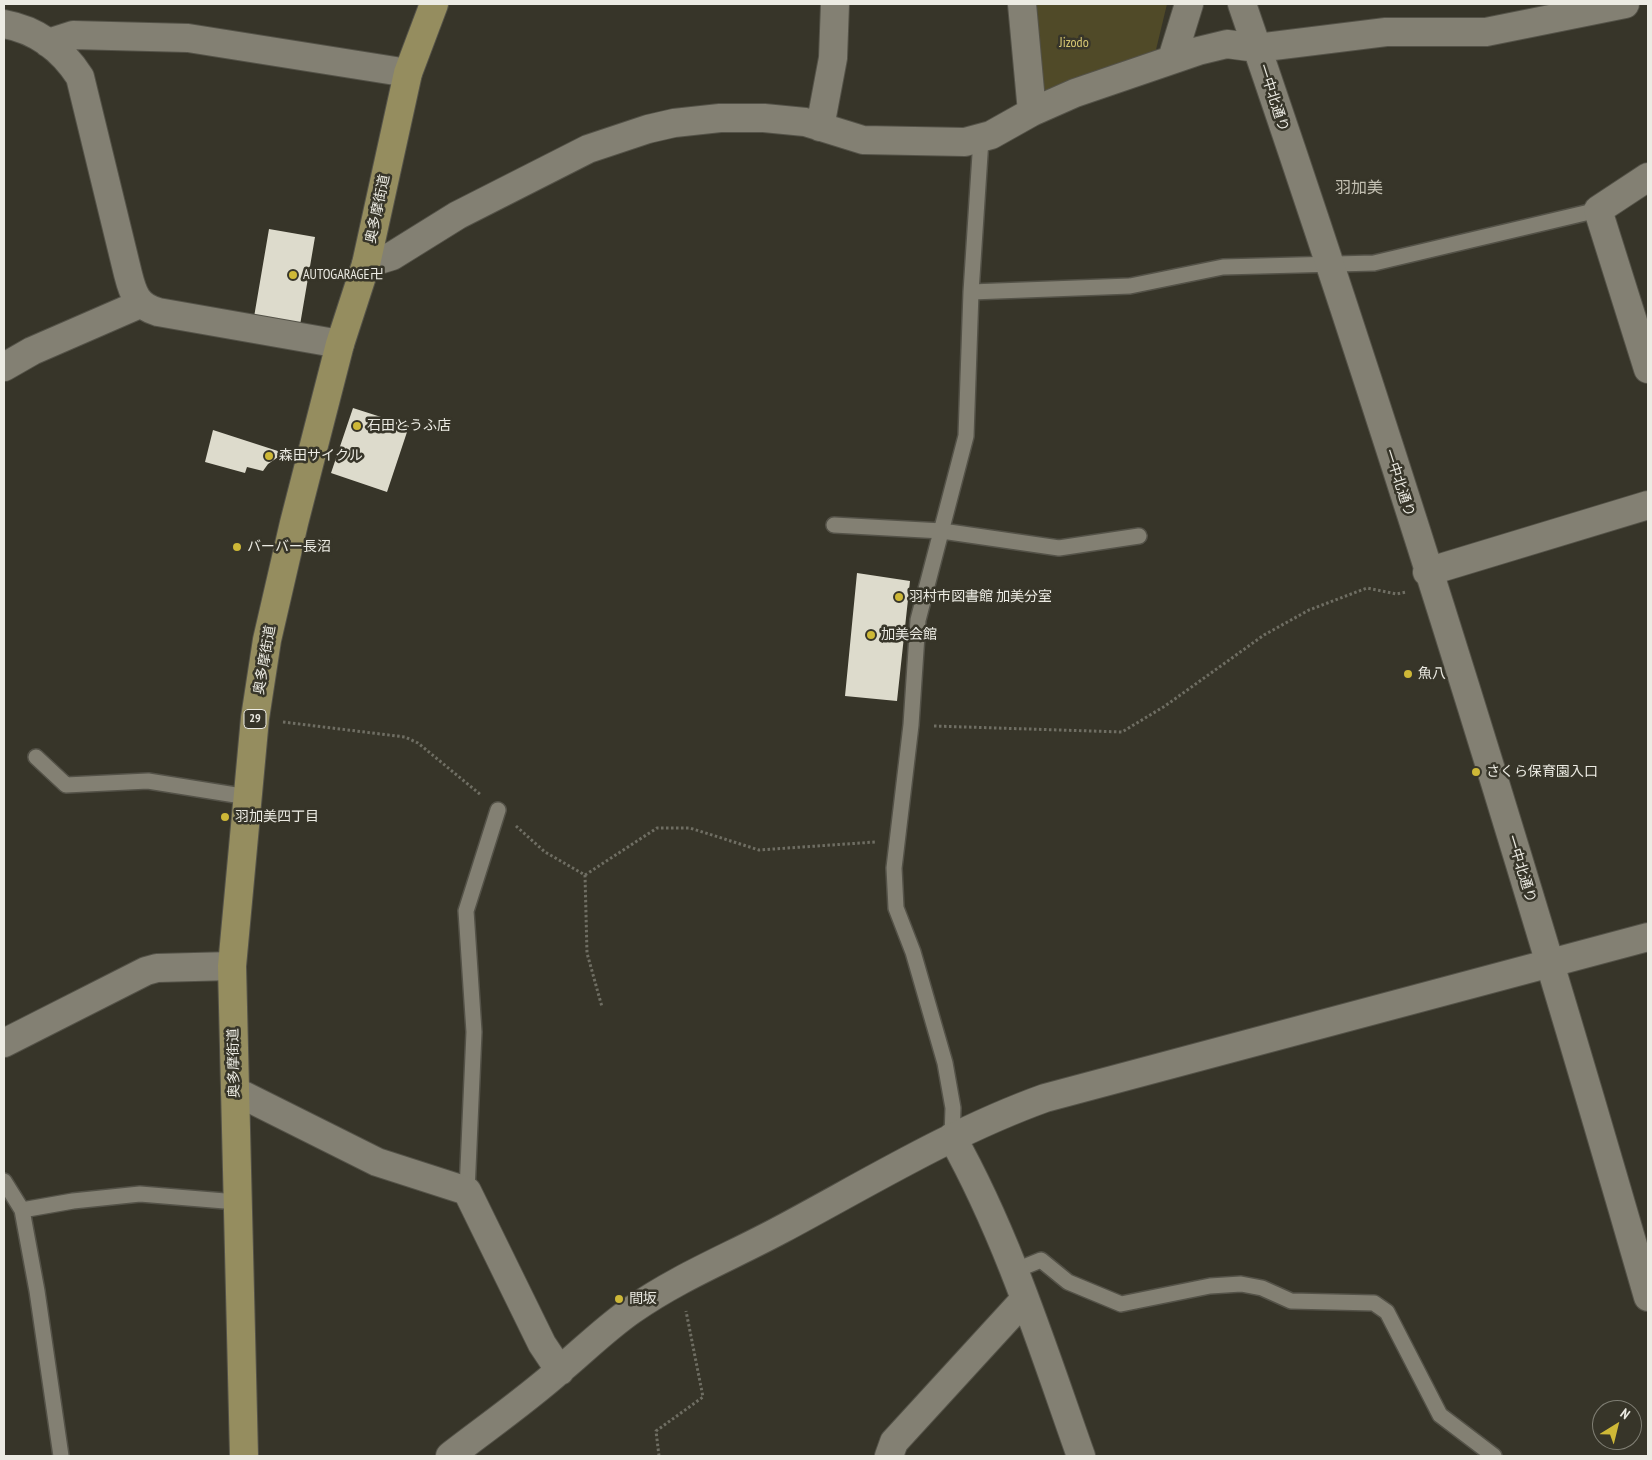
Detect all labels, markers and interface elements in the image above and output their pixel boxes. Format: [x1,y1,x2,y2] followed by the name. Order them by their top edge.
[1059,35,1089,51] park label: Jizodo
[1254,62,1292,134] street label: 一中北通り
[363,173,393,245] street label: 奥多摩街道
[1335,178,1383,198] district label: 羽加美
[303,267,383,283] place label: AUTOGARAGE卍
[287,269,299,281] marker: AUTOGARAGE卍
[367,418,451,434] place label: 石田とうふ店
[351,420,363,432] marker: 石田とうふ店
[1380,447,1418,519] street label: 一中北通り
[279,448,363,464] place label: 森田サイクル
[263,450,275,462] marker: 森田サイクル
[247,539,331,555] place label: バーバー長沼
[231,541,243,553] marker: バーバー長沼
[909,589,1052,605] place label: 羽村市図書館 加美分室
[893,591,905,603] marker: 羽村市図書館 加美分室
[251,624,279,696] street label: 奥多摩街道
[881,627,937,643] place label: 加美会館
[865,629,877,641] marker: 加美会館
[1418,666,1446,682] place label: 魚八
[1402,668,1414,680] marker: 魚八
[244,710,266,729] road number: 29
[1486,764,1598,780] place label: さくら保育園入口
[1470,766,1482,778] marker: さくら保育園入口
[235,809,319,825] place label: 羽加美四丁目
[219,811,231,823] marker: 羽加美四丁目
[1503,833,1539,905] street label: 一中北通り
[225,1028,243,1098] street label: 奥多摩街道
[629,1291,657,1307] place label: 間坂
[613,1293,625,1305] marker: 間坂
[1592,1400,1642,1450] north arrow
[1617,1404,1634,1423] text: N

